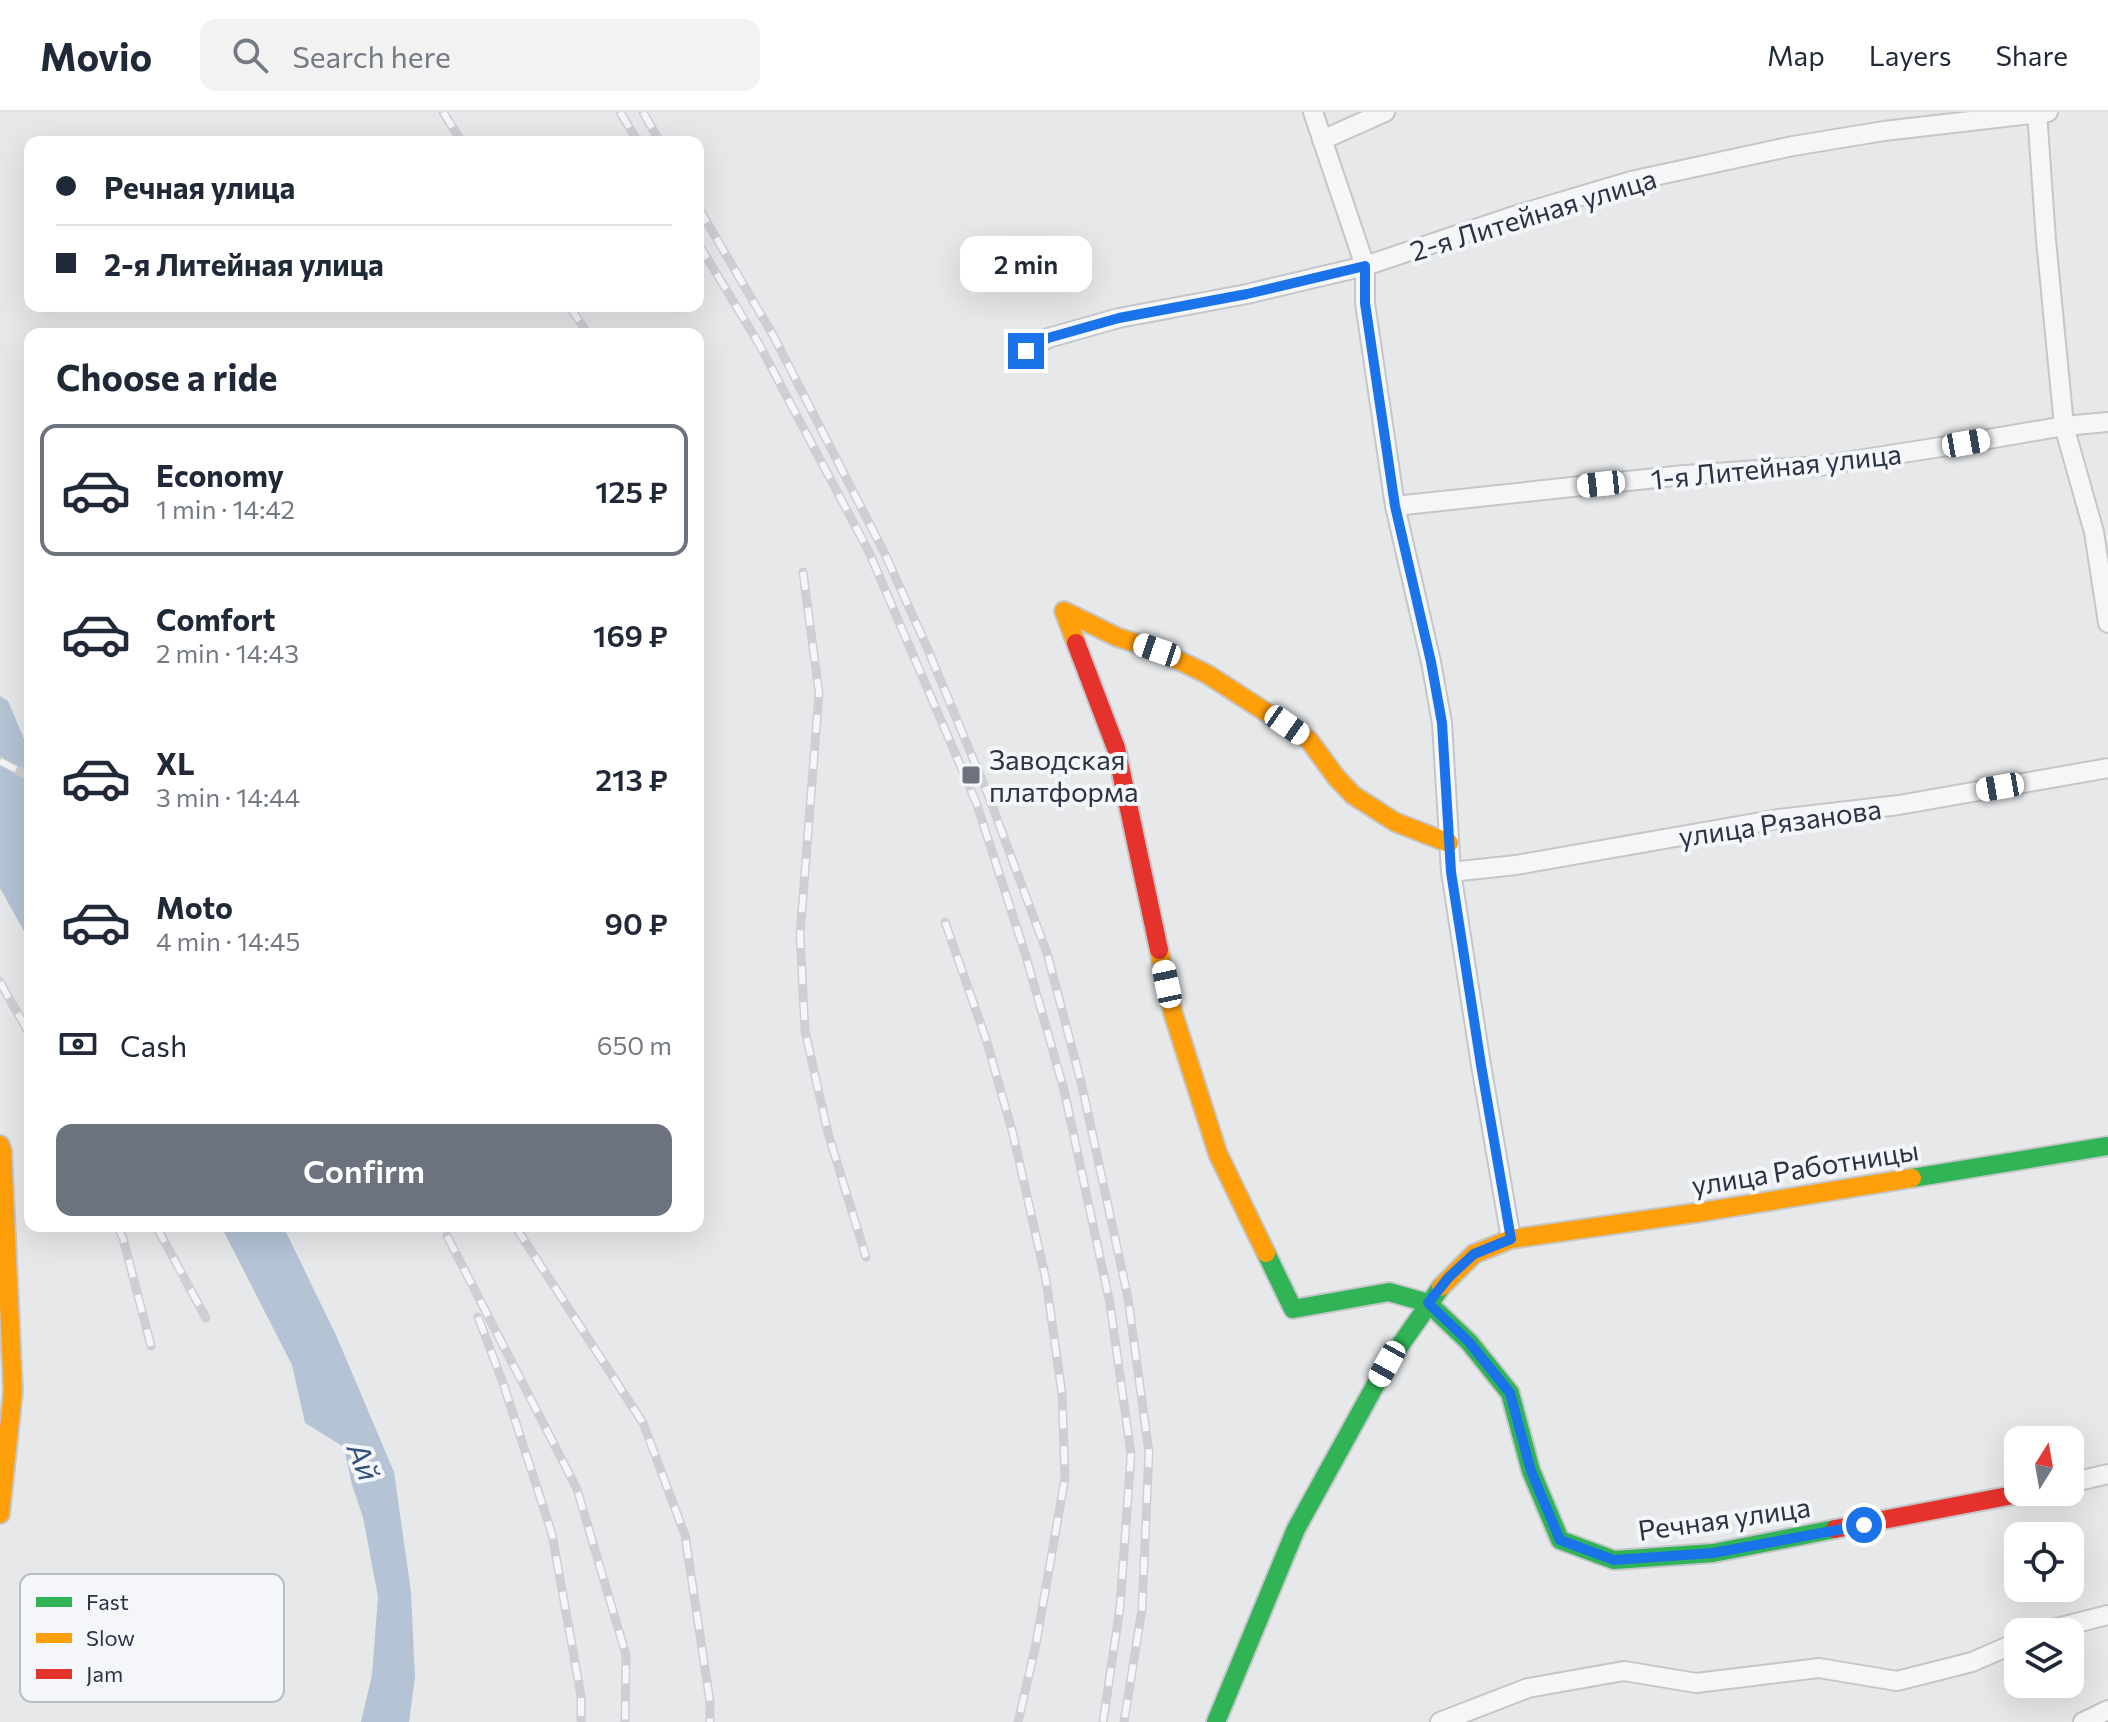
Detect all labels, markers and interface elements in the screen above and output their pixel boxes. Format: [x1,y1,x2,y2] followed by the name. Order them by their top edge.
[200,19,760,91] search box
[40,32,152,79] text: Movio
[228,33,272,77] icon: search
[292,37,451,74] text: Search here
[1767,38,1825,72] text: Map
[1869,38,1951,72] text: Layers
[1995,38,2068,72] text: Share
[1406,160,1660,268] street label: 2-я Литейная улица
[104,168,295,205] text: Речная улица
[960,235,1092,291] callout: 2 min
[104,245,384,282] text: 2-я Литейная улица
[994,248,1058,279] text: 2 min
[1008,333,1044,369] route end
[56,354,277,398] text: Choose a ride
[1940,427,1992,459] car
[1649,436,1903,496] street label: 1-я Литейная улица
[60,454,132,526] icon: car
[156,456,284,493] text: Economy
[1576,470,1626,498] car
[595,472,668,509] text: 125 ₽
[156,493,295,524] text: 1 min · 14:42
[60,598,132,670] icon: car
[156,600,275,637] text: Comfort
[593,616,668,653] text: 169 ₽
[1130,631,1184,669] car
[156,637,299,668] text: 2 min · 14:43
[1260,701,1314,749] car
[60,742,132,814] icon: car
[989,742,1138,808] place label: Заводская платформа
[156,744,195,781] text: XL
[595,760,668,797] text: 213 ₽
[960,764,982,786] marker: Заводская платформа
[1974,771,2026,803] car
[156,781,300,812] text: 3 min · 14:44
[1676,791,1884,853] street label: улица Рязанова
[60,886,132,958] icon: car
[156,888,233,925] text: Moto
[605,904,668,941] text: 90 ₽
[156,925,300,956] text: 4 min · 14:45
[1150,958,1184,1010] car
[56,1022,100,1066] icon: cash
[120,1026,187,1063] text: Cash
[597,1029,672,1060] text: 650 m
[56,1124,672,1216] button: Confirm
[1689,1132,1921,1202] street label: улица Работницы
[1365,1337,1409,1391] car
[2004,1426,2084,1506] north arrow
[2004,1426,2084,1698] map controls
[340,1436,389,1486] water label: Ай
[1636,1489,1812,1547] street label: Речная улица
[1846,1507,1882,1543] route start
[2004,1522,2084,1602] button: locate
[20,1574,284,1702] legend
[86,1588,129,1615] text: Fast
[2004,1618,2084,1698] button: layers
[86,1624,135,1651] text: Slow
[86,1660,123,1687] text: Jam

